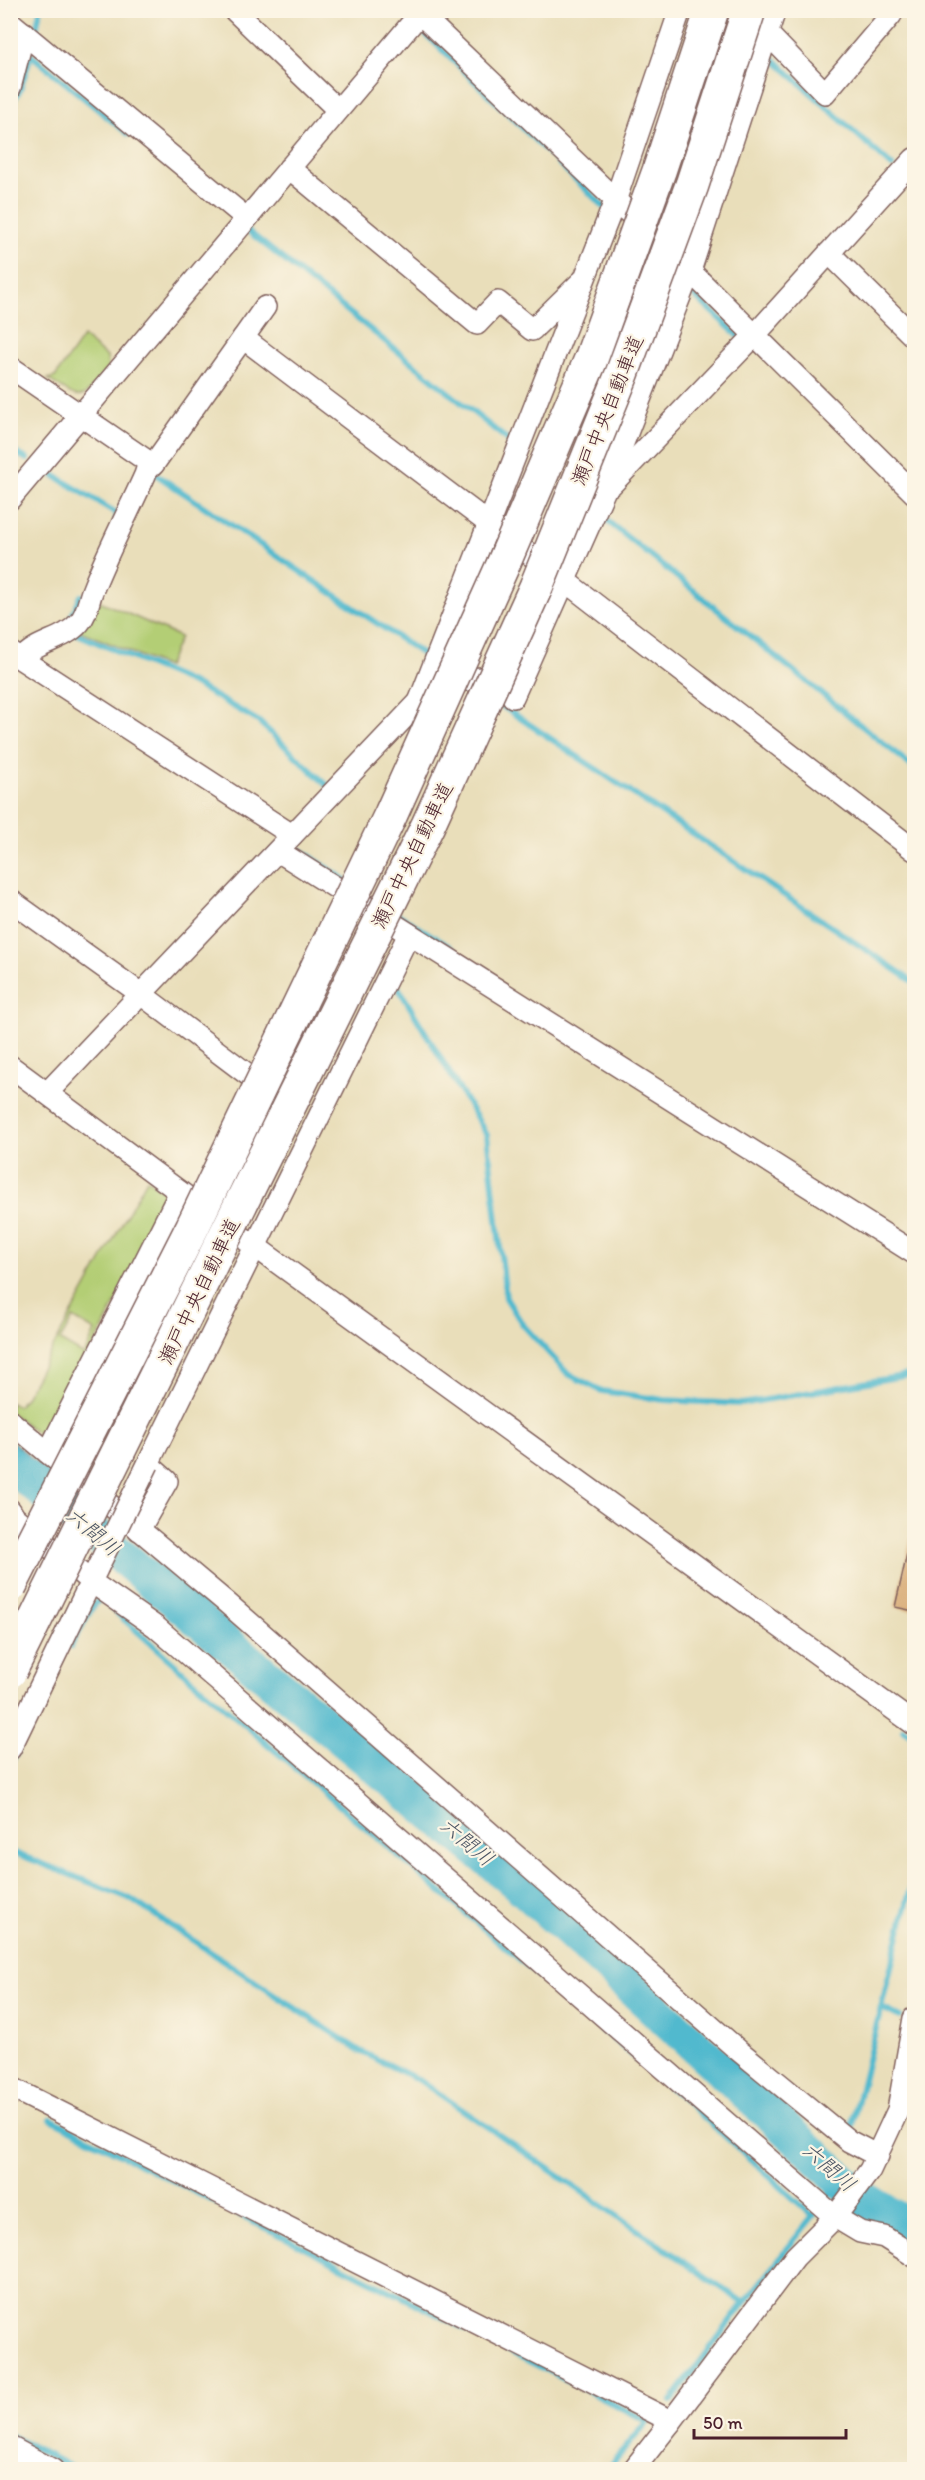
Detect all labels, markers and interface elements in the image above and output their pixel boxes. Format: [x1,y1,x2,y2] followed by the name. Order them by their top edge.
[566,331,648,489] street label: 瀬戸中央自動車道
[366,778,458,932] street label: 瀬戸中央自動車道
[153,1214,245,1368] street label: 瀬戸中央自動車道
[61,1502,125,1561] water label: 六間川
[435,1812,499,1871] water label: 六間川
[797,2137,861,2197] water label: 六間川
[694,2402,846,2440] scale bar
[703,2412,743,2434] text: 50 m

